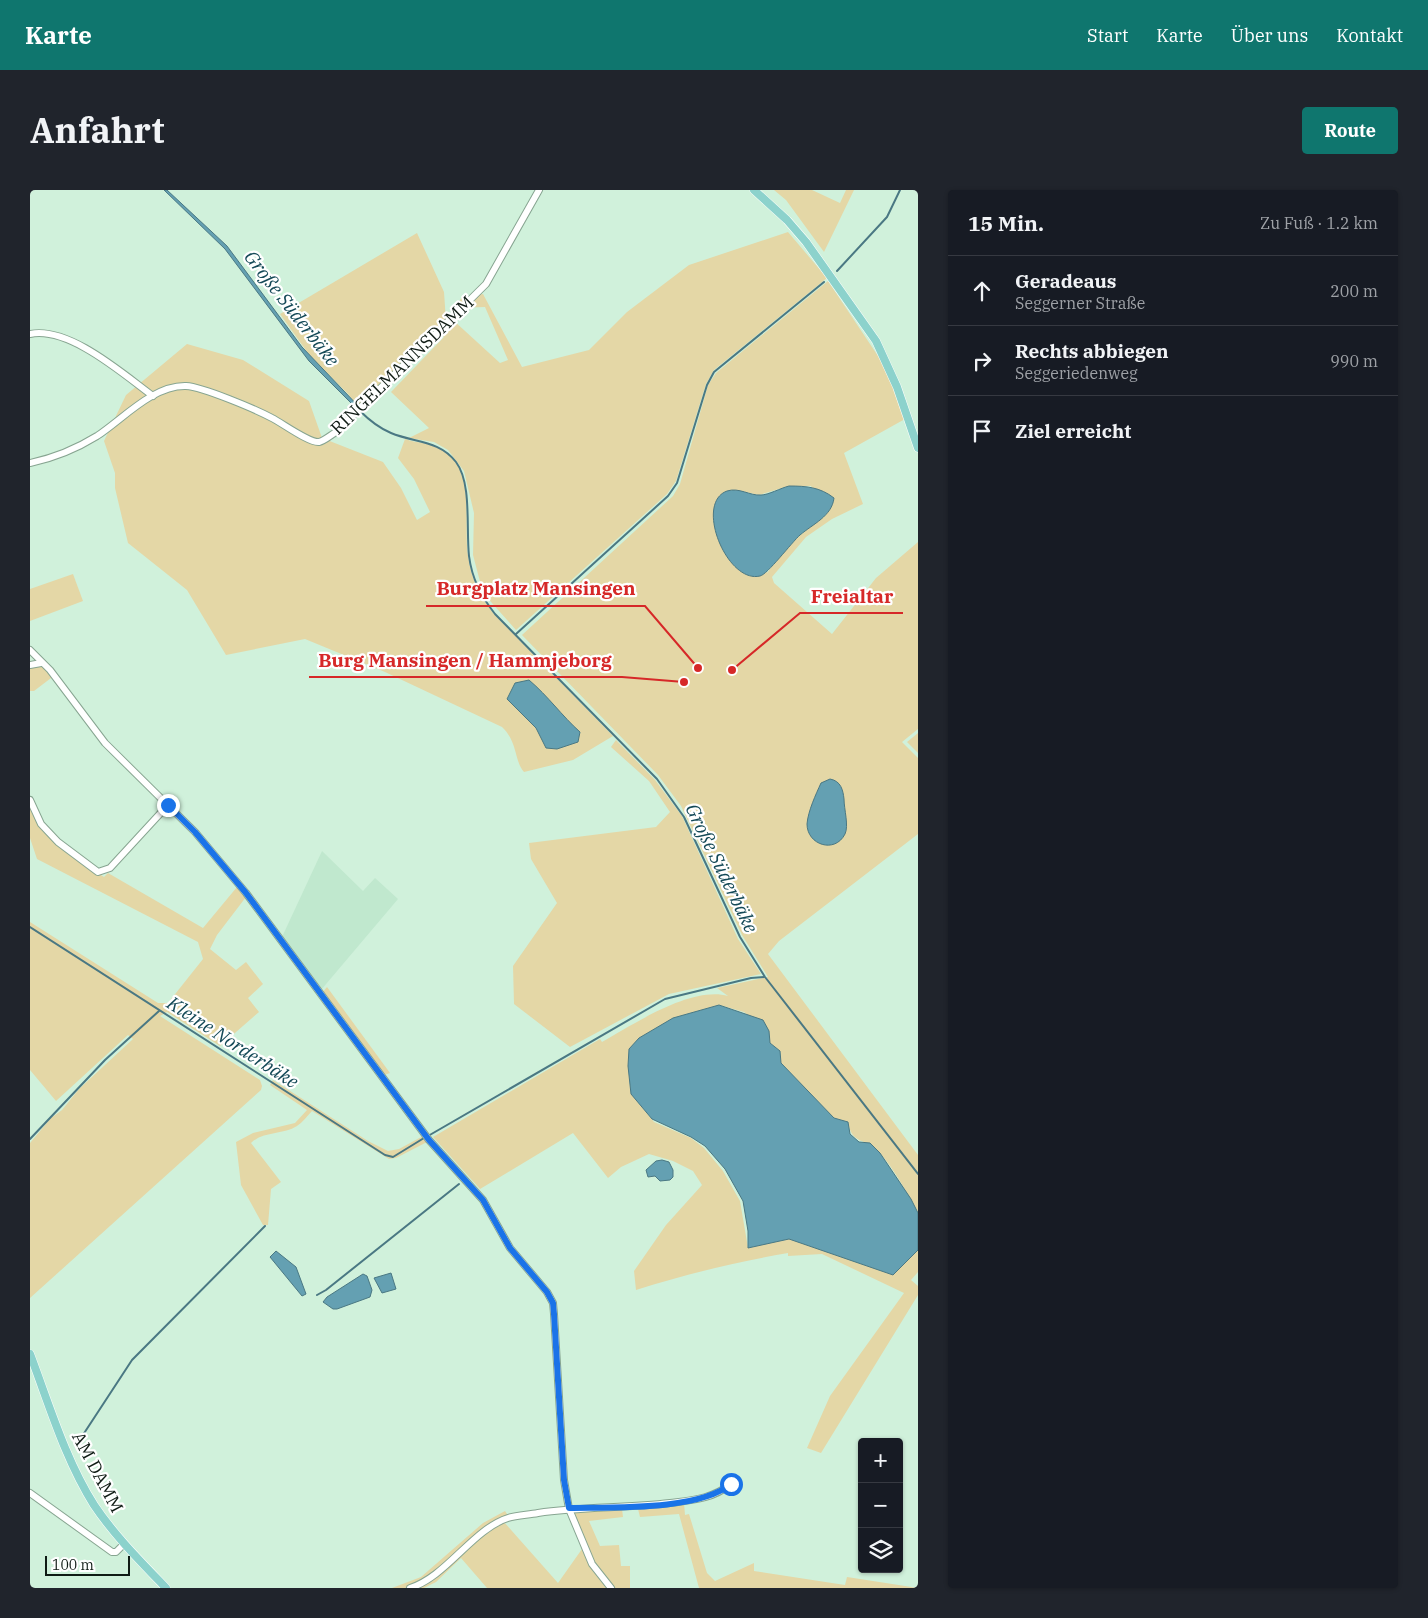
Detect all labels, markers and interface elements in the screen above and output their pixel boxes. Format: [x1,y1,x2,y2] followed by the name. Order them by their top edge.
[25,19,92,51] text: Karte
[1087,24,1128,47] text: Start
[1156,24,1203,47] text: Karte
[1231,24,1308,47] text: Über uns
[1336,24,1403,47] text: Kontakt
[30,107,164,153] text: Anfahrt
[1302,107,1398,154] button: Route
[968,209,1044,237] text: 15 Min.
[1260,213,1378,233] text: Zu Fuß · 1.2 km
[239,245,345,371] water label: Große Süderbäke
[1015,269,1116,293] text: Geradeaus
[968,277,996,305] icon: ahead
[1330,281,1378,301] text: 200 m
[326,291,478,439] street label: RINGELMANNSDAMM
[1015,293,1145,313] text: Seggerner Straße
[1015,339,1169,363] text: Rechts abbiegen
[968,347,996,375] icon: right
[1330,351,1378,371] text: 990 m
[1015,363,1138,383] text: Seggeriedenweg
[968,417,996,445] icon: arrive
[1015,419,1131,443] text: Ziel erreicht
[426,572,645,606] callout: Burgplatz Mansingen
[436,576,636,600] text: Burgplatz Mansingen
[800,579,903,613] callout: Freialtar
[811,584,894,608] text: Freialtar
[309,643,622,677] callout: Burg Mansingen / Hammjeborg
[318,648,612,672] text: Burg Mansingen / Hammjeborg
[157,794,180,817] route end
[680,800,764,937] water label: Große Süderbäke
[162,990,304,1094] water label: Kleine Norderbäke
[67,1428,129,1516] street label: AM DAMM
[858,1438,903,1573] map controls
[858,1438,903,1483] button: +
[720,1473,743,1496] route start
[858,1483,903,1528] button: −
[858,1528,903,1573] button: layers
[45,1553,130,1576] scale bar
[52,1556,94,1574] text: 100 m

